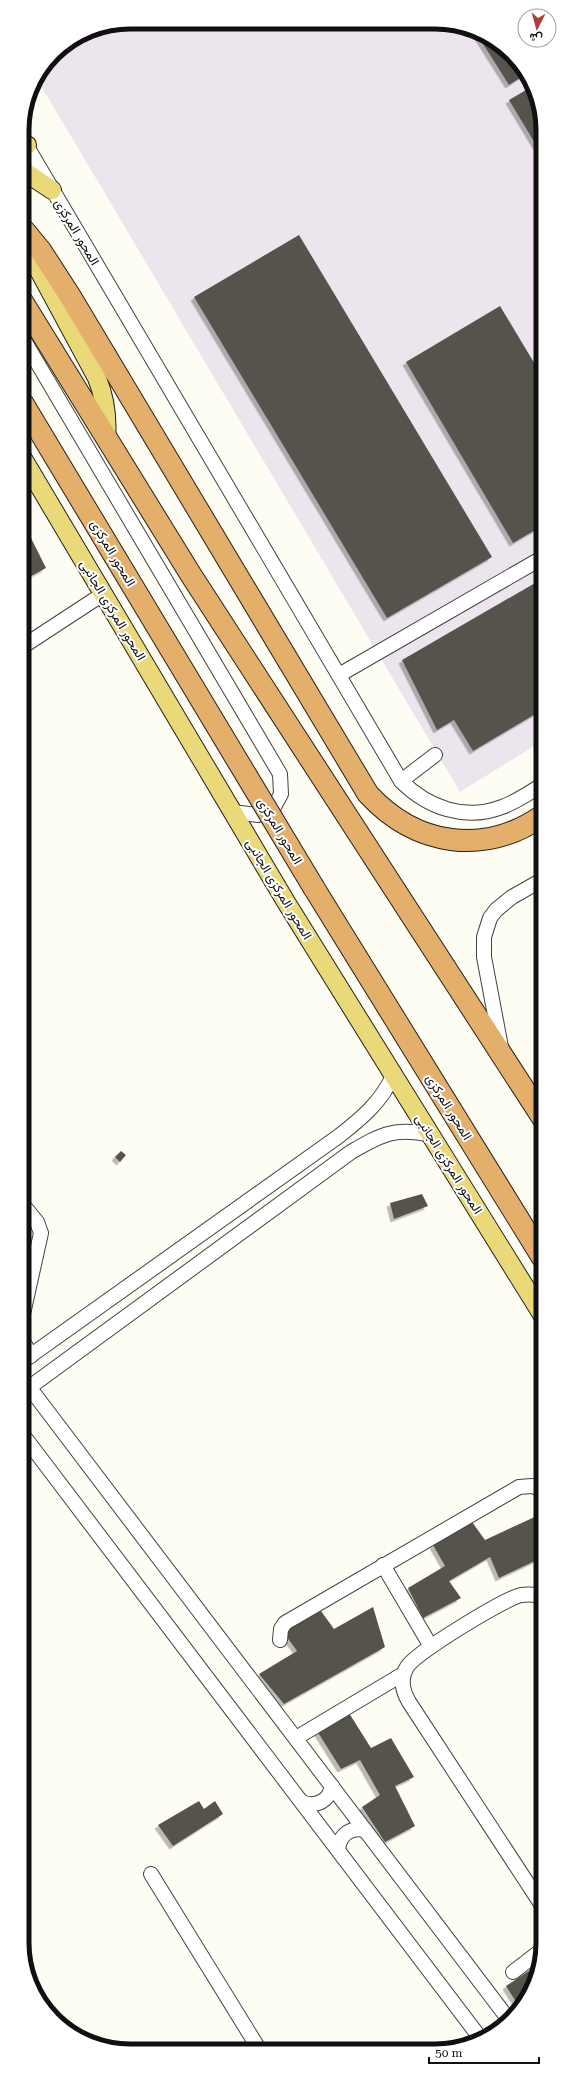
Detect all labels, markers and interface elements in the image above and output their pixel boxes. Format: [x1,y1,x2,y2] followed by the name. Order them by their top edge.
[517,8,557,48] north arrow
[529,30,543,45] text: ش
[51,196,103,268] street label: المحور المركزى
[87,517,139,589] street label: المحور المركزى
[76,557,149,664] street label: المحور المركزى الجانبى
[254,795,306,867] street label: المحور المركزى
[242,836,315,943] street label: المحور المركزى الجانبى
[422,1071,475,1143] street label: المحور المركزى
[411,1111,486,1217] street label: المحور المركزى الجانبى
[429,2039,539,2065] scale bar
[435,2046,462,2060] text: 50 m

